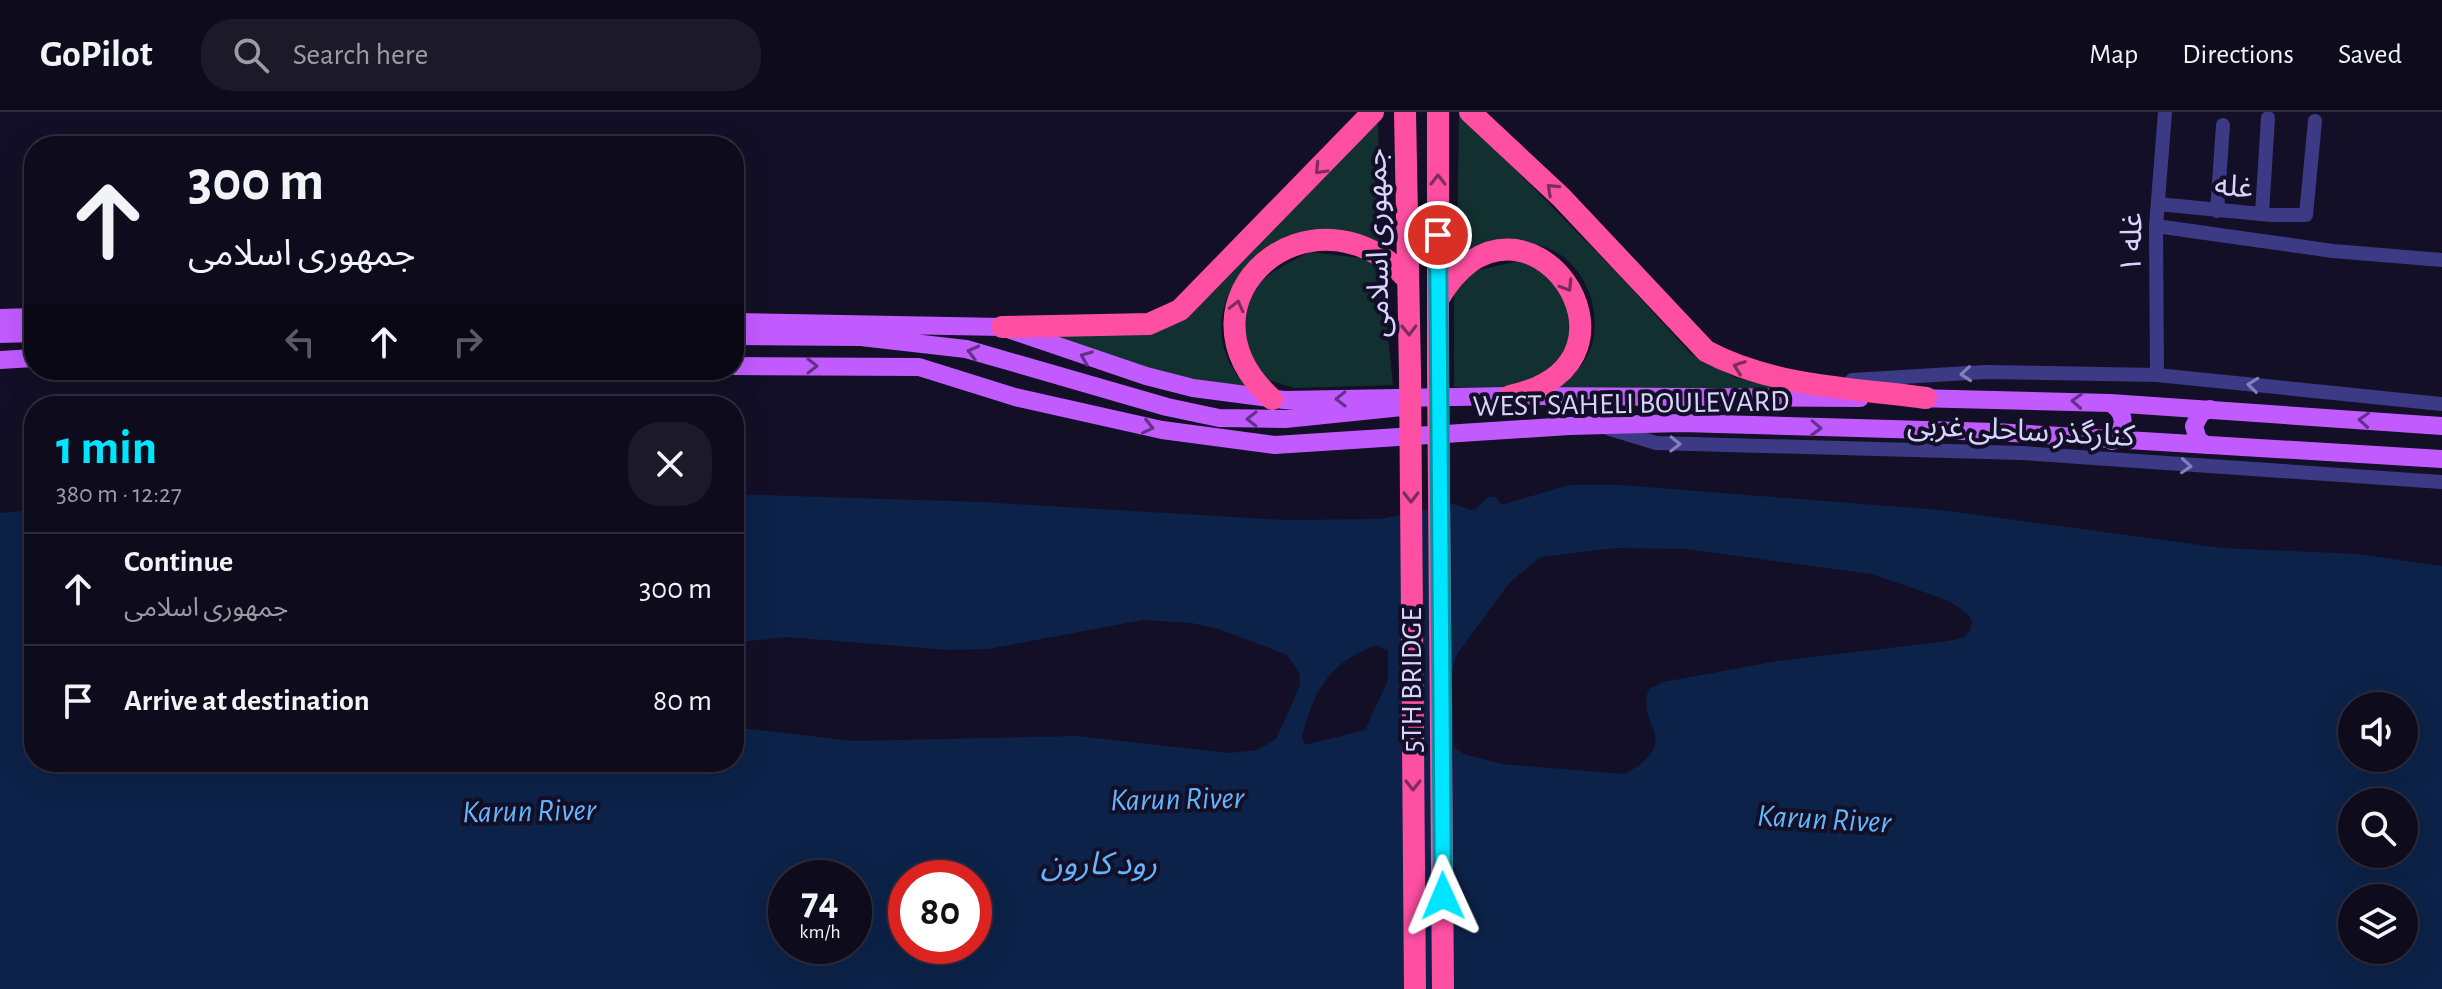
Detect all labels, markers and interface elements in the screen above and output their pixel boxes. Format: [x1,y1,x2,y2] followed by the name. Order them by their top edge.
[201,19,761,91] search box
[229,33,273,77] icon: search
[40,36,153,74] text: GoPilot
[293,40,428,70] text: Search here
[2089,41,2138,69] text: Map
[2182,41,2294,69] text: Directions
[2338,41,2402,69] text: Saved
[1361,148,1396,338] street label: جمهوری اسلامی
[188,154,324,210] text: 300 m
[1315,160,1330,174] one-way arrow
[56,168,160,272] icon: ahead
[2213,170,2254,204] street label: غله
[1429,173,1447,186] one-way arrow
[1547,185,1562,199] one-way arrow
[1404,201,1472,269] pin
[2116,212,2148,274] street label: غله ۱
[1416,213,1460,257] icon: arrive
[188,236,416,272] text: جمهوری اسلامی
[1558,277,1573,291] one-way arrow
[1227,300,1244,314] one-way arrow
[278,320,322,364] icon: left
[362,320,406,364] icon: ahead
[446,320,490,364] icon: right
[1400,324,1418,337] one-way arrow
[966,344,980,361] one-way arrow
[1080,350,1094,367] one-way arrow
[806,357,819,375] one-way arrow
[1733,360,1747,377] one-way arrow
[1959,365,1972,382] one-way arrow
[2246,377,2259,394] one-way arrow
[1472,386,1790,422] street label: WEST SAHELI BOULEVARD
[1334,390,1347,408] one-way arrow
[2070,393,2083,410] one-way arrow
[1906,409,2136,453] street label: کنارگذر ساحلی غربی
[1245,410,1258,427] one-way arrow
[2357,412,2370,429] one-way arrow
[1141,418,1155,435] one-way arrow
[1810,419,1823,436] one-way arrow
[628,422,712,506] button: close
[56,425,157,473] text: 1 min
[1669,435,1682,452] one-way arrow
[2180,457,2193,474] one-way arrow
[56,481,182,507] text: 380 m · 12:27
[1402,491,1420,504] one-way arrow
[124,547,233,577] text: Continue
[56,567,100,611] icon: ahead
[639,574,712,604] text: 300 m
[124,595,288,621] text: جمهوری اسلامی
[1397,607,1427,753] street label: 5TH BRIDGE
[56,679,100,723] icon: arrive
[124,686,370,716] text: Arrive at destination
[653,686,712,716] text: 80 m
[2338,692,2418,964] map controls
[2338,692,2418,772] button: sound
[1404,779,1422,792] one-way arrow
[1110,782,1246,816] water label: Karun River
[2338,788,2418,868] button: search
[462,794,598,828] water label: Karun River
[1756,800,1893,839] water label: Karun River
[1041,848,1157,882] water label: رود کارون
[1401,854,1485,938] position arrow
[888,860,992,964] speed limit sign: 80
[801,882,839,922] text: 74
[2338,884,2418,964] button: layers
[799,922,841,942] text: km/h

